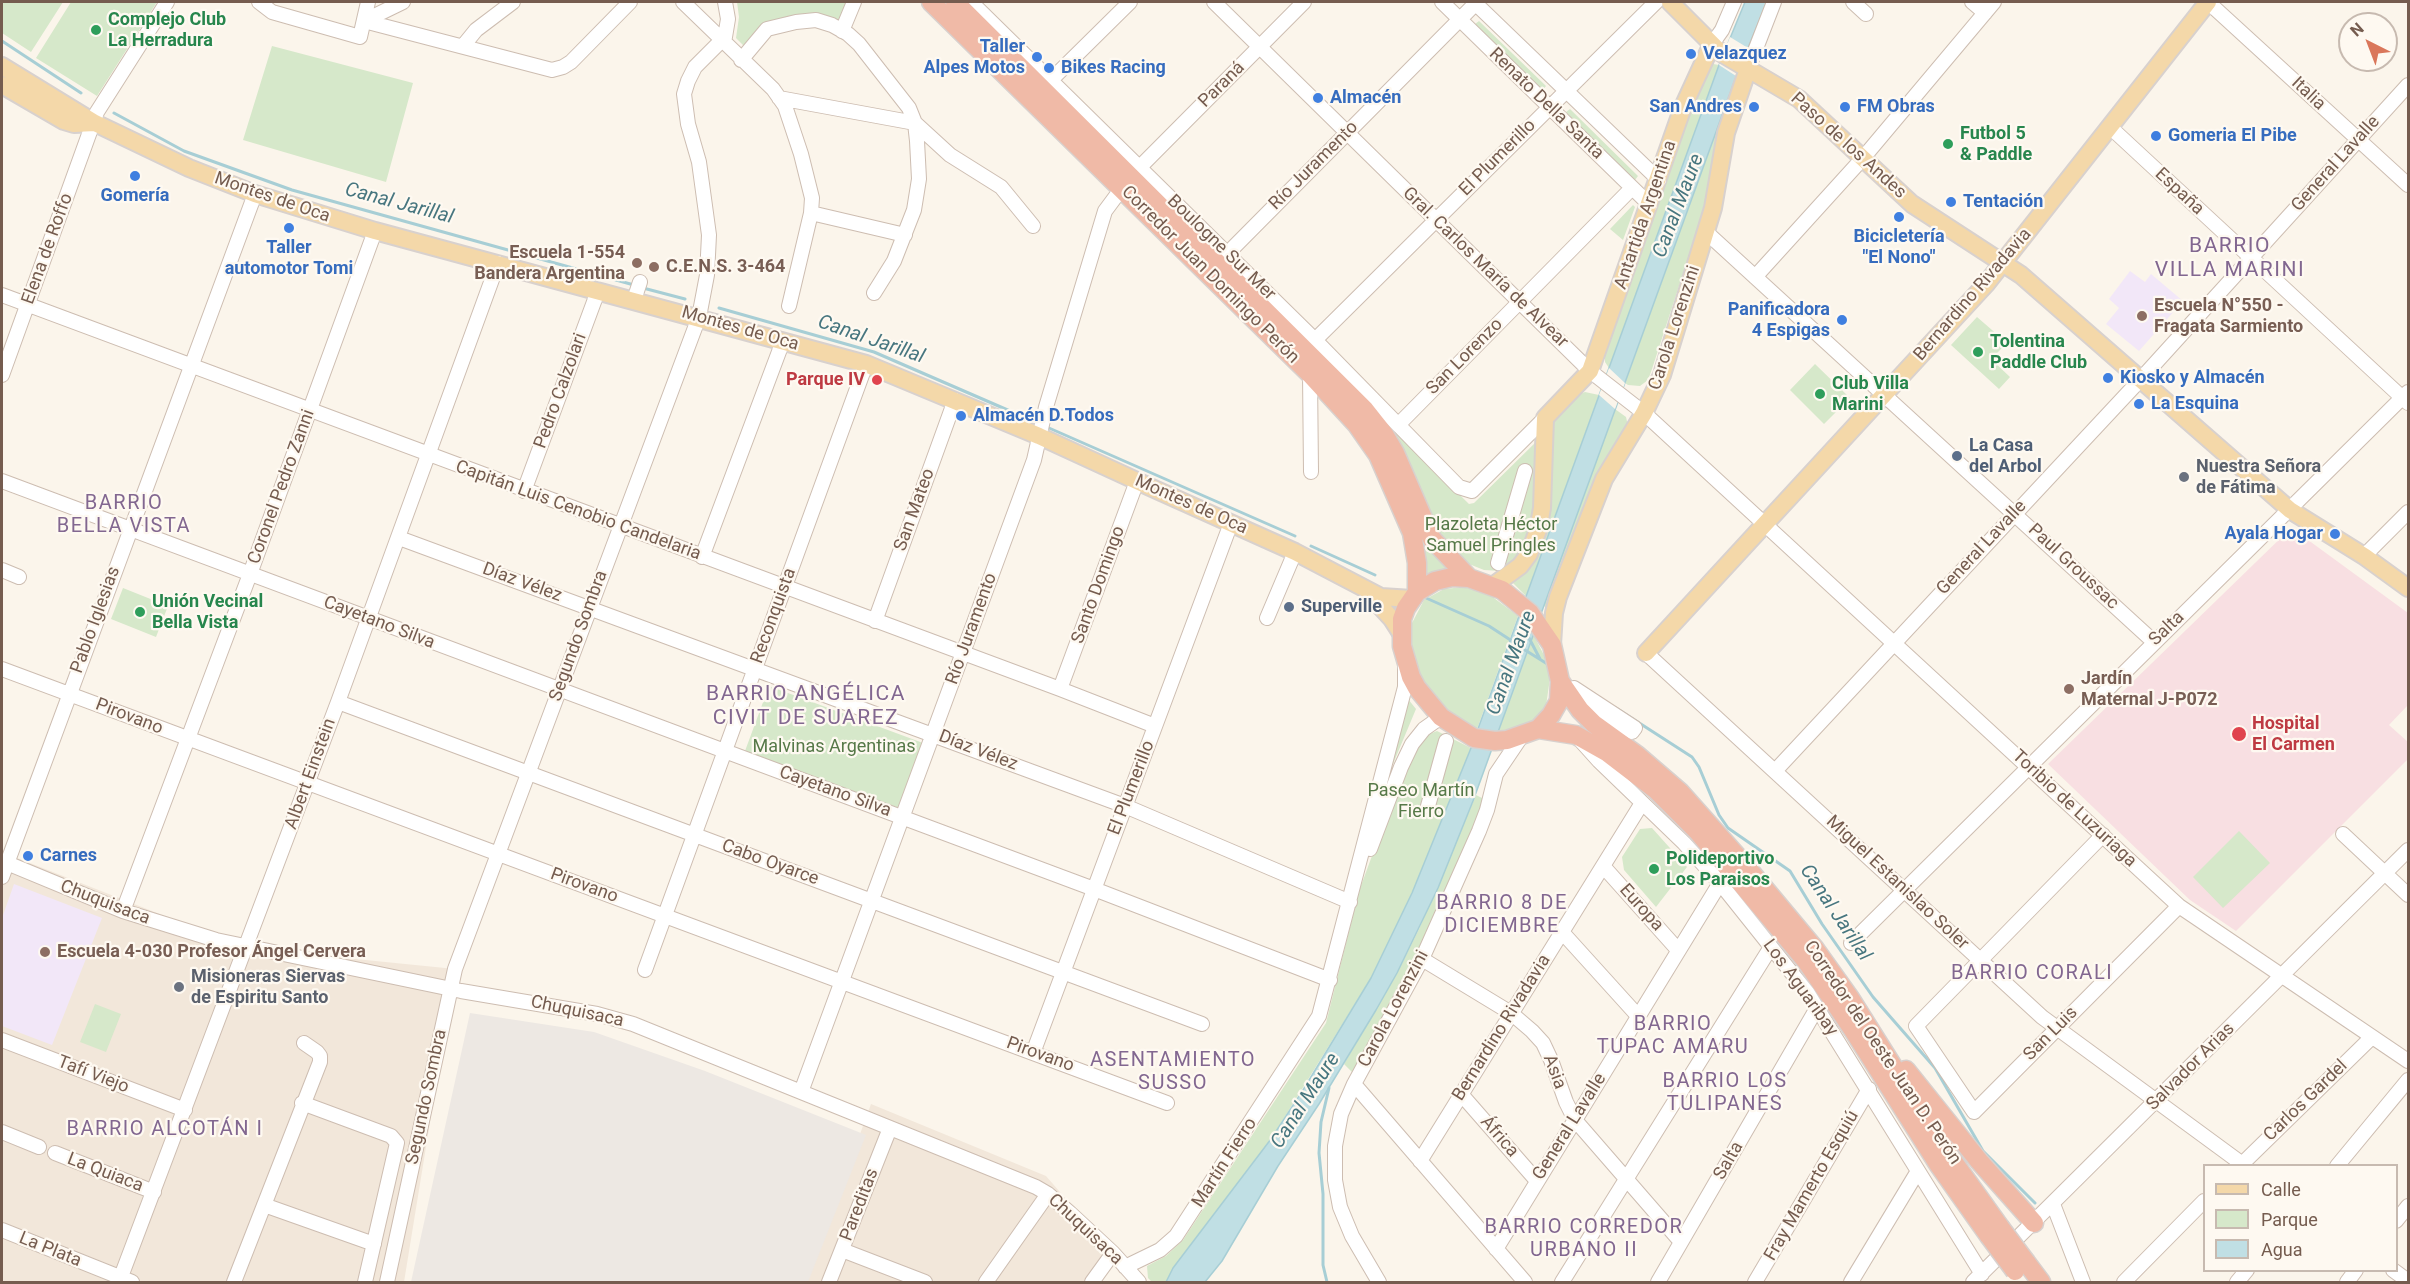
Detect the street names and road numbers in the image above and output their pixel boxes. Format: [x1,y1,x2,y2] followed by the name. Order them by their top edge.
[1484,44,1608,164] street label: Renato Della Santa
[1194,57,1250,113] street label: Paraná
[2286,73,2330,115] street label: Italia
[1786,88,1910,204] street label: Paso de los Andes
[2287,112,2385,216] street label: General Lavalle
[1455,115,1541,201] street label: El Plumerillo
[1265,117,1363,215] street label: Río Juramento
[1610,138,1682,292] street label: Antartida Argentina
[2150,164,2208,220] street label: España
[211,168,333,228] street label: Montes de Oca
[1117,182,1303,368] street label: Corredor Juan Domingo Perón
[1398,183,1572,353] street label: Gral. Carlos María de Alvear
[18,190,78,308] street label: Elena de Roffo
[1162,191,1280,305] street label: Boulogne Sur Mer
[1910,224,2036,366] street label: Bernardino Rivadavia
[1645,263,1705,393] street label: Carola Lorenzini
[679,302,801,356] street label: Montes de Oca
[1422,314,1508,400] street label: San Lorenzo
[530,330,592,452] street label: Pedro Calzolari
[244,407,320,567] street label: Coronel Pedro Zanni
[452,456,704,566] street label: Capitán Luis Cenobio Candelaria
[890,466,940,554] street label: San Mateo
[1131,471,1251,539] street label: Montes de Oca
[1933,496,2031,600] street label: General Lavalle
[2023,520,2123,614] street label: Paul Groussac
[1068,523,1130,647] street label: Santo Domingo
[479,559,565,607] street label: Díaz Vélez
[67,564,125,676] street label: Pablo Iglesias
[747,565,801,667] street label: Reconquista
[545,568,613,704] street label: Segundo Sombra
[942,570,1002,688] street label: Río Juramento
[320,592,438,654] street label: Cayetano Silva
[2145,607,2189,651] street label: Salta
[92,694,166,740] street label: Pirovano
[281,716,341,832] street label: Albert Einstein
[935,726,1021,776] street label: Díaz Vélez
[1104,738,1160,838] street label: El Plumerillo
[2007,746,2141,872] street label: Toribio de Luzuriaga
[776,762,894,822] street label: Cayetano Silva
[1821,811,1973,955] street label: Miguel Estanislao Soler
[718,835,822,891] street label: Cabo Oyarce
[547,864,621,908] street label: Pirovano
[57,876,153,930] street label: Chuquisaca
[1614,880,1668,936] street label: Europa
[1758,936,1842,1040] street label: Los Aguaribay
[1799,937,1965,1169] street label: Corredor del Oeste Juan D. Perón
[1354,947,1434,1071] street label: Carola Lorenzini
[1448,951,1556,1105] street label: Bernardino Rivadavia
[529,992,625,1032] street label: Chuquisaca
[2019,1002,2083,1066] street label: San Luis
[2143,1019,2239,1115] street label: Salvador Arias
[402,1028,452,1166] street label: Segundo Sombra
[1003,1033,1077,1077] street label: Pirovano
[54,1052,132,1098] street label: Tafí Viejo
[1538,1052,1570,1092] street label: Asia
[2260,1056,2352,1146] street label: Carlos Gardel
[1529,1070,1611,1184] street label: General Lavalle
[1760,1107,1864,1265] street label: Fray Mamerto Esquiú
[1475,1112,1523,1162] street label: África
[1188,1114,1262,1212] street label: Martín Fierro
[1710,1138,1748,1184] street label: Salta
[64,1149,146,1197] street label: La Quiaca
[836,1166,884,1244] street label: Pareditas
[1043,1190,1127,1270] street label: Chuquisaca
[16,1228,84,1272] street label: La Plata

